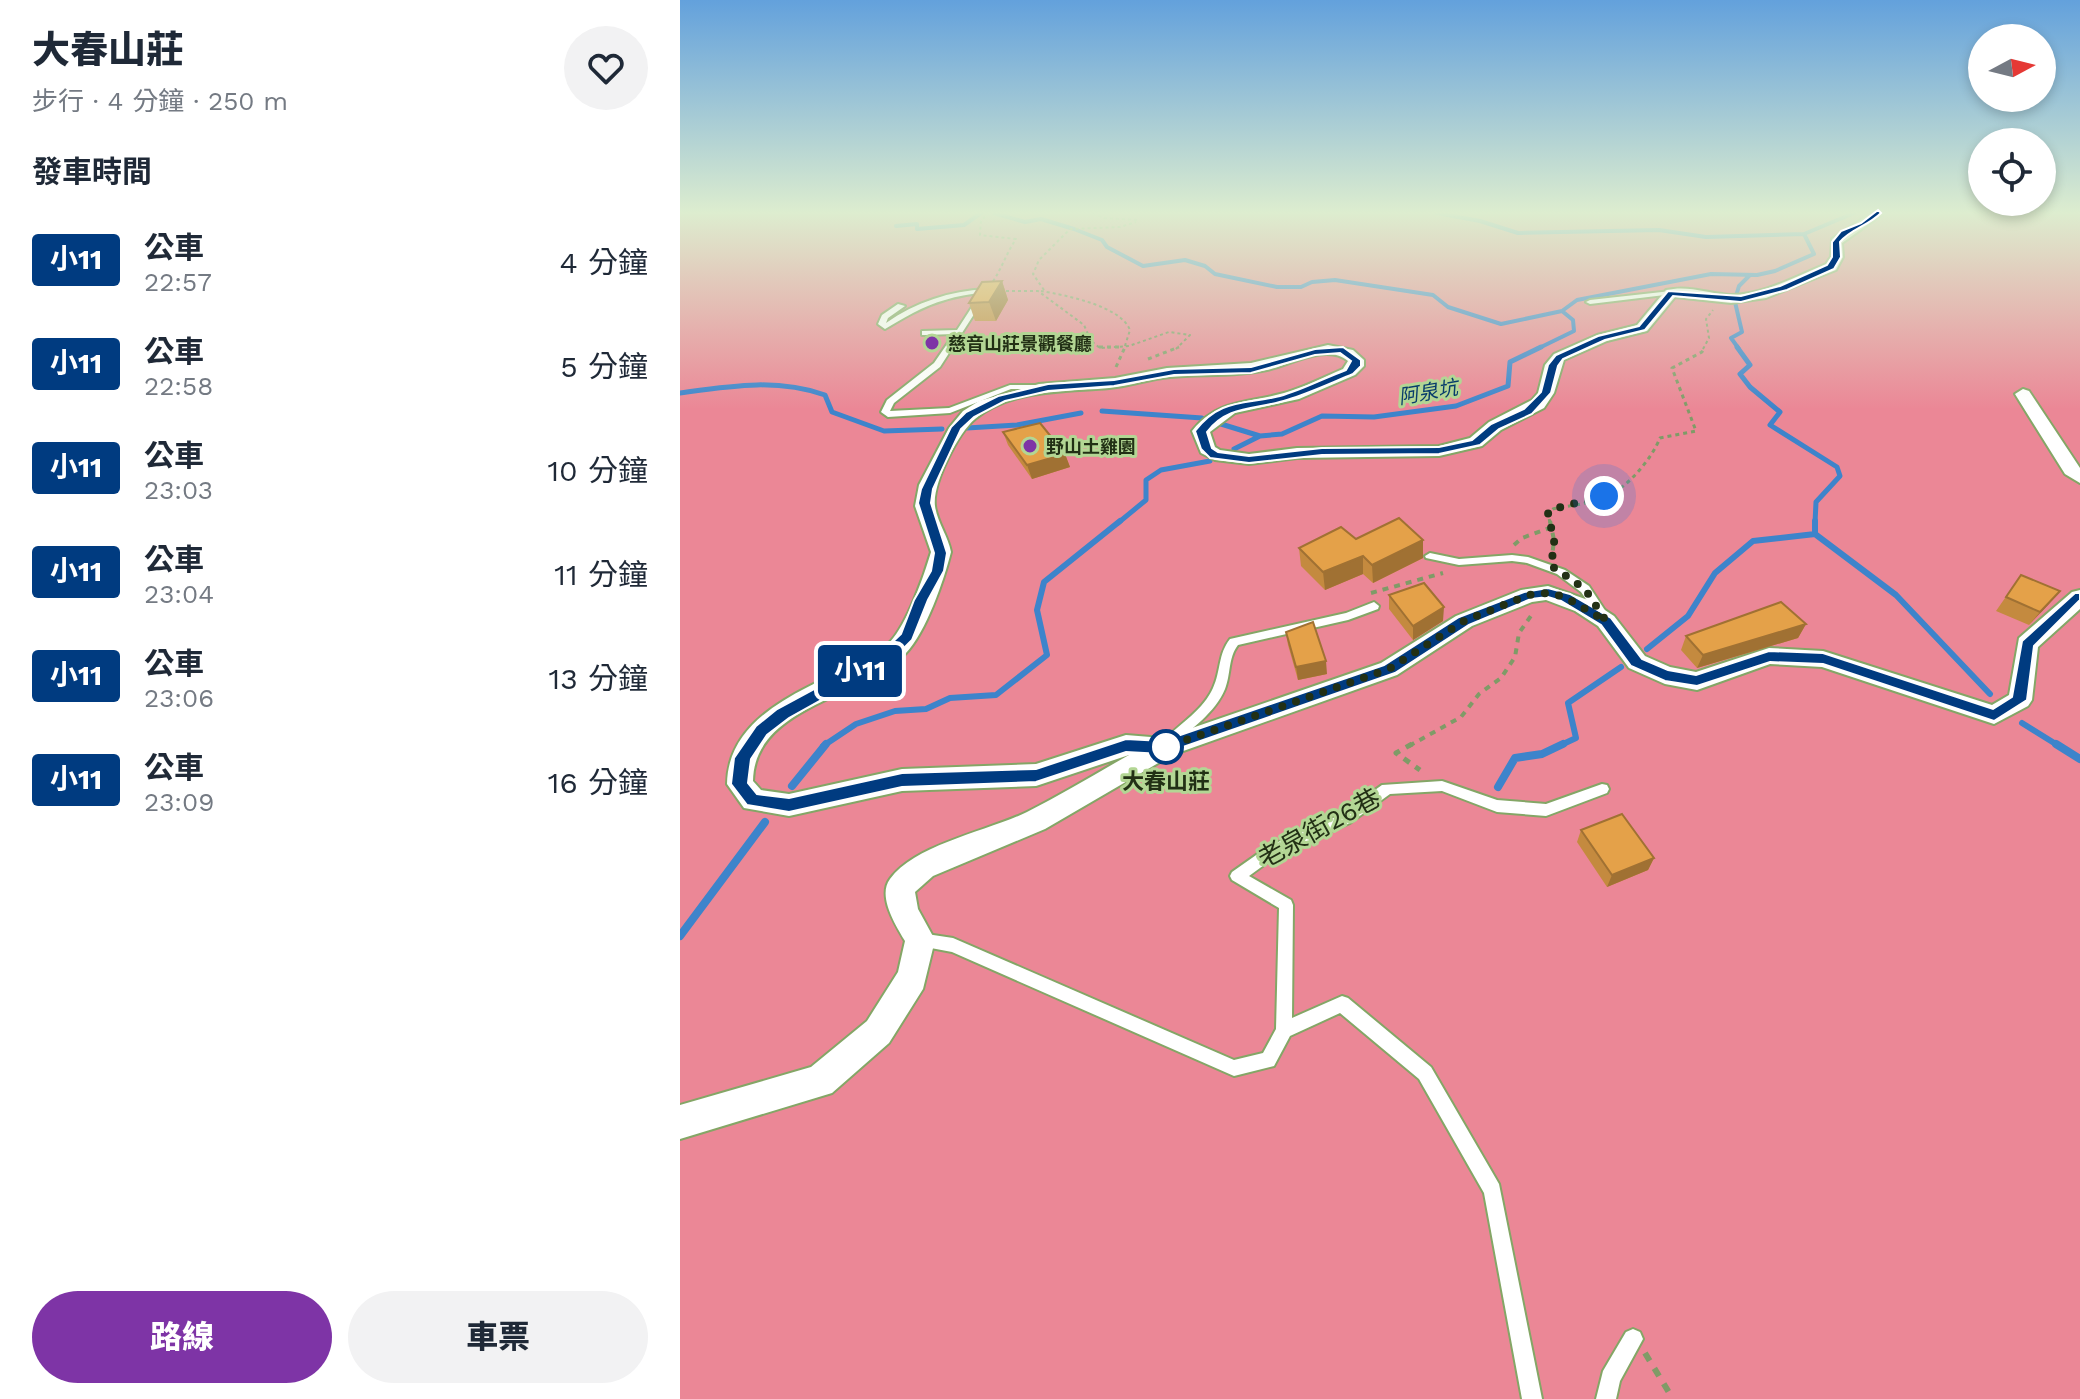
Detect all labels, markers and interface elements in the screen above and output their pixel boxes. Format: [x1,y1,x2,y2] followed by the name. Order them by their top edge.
[1968,24,2056,112] north arrow
[1968,24,2056,216] map controls
[564,26,648,110] button: heart
[32,28,184,72] text: 大春山莊
[32,86,288,116] text: 步行 · 4 分鐘 · 250 m
[1968,128,2056,216] button: locate
[32,154,152,189] text: 發車時間
[144,230,204,265] text: 公車
[50,243,102,276] text: 小11
[559,245,648,280] text: 4 分鐘
[144,267,212,297] text: 22:57
[948,333,1092,354] place label: 慈音山莊景觀餐廳
[144,334,204,369] text: 公車
[923,334,941,352] marker: 慈音山莊景觀餐廳
[50,347,102,380] text: 小11
[560,349,648,384] text: 5 分鐘
[144,371,213,401] text: 22:58
[1396,374,1463,409] water label: 阿泉坑
[1046,436,1136,457] place label: 野山土雞園
[1021,437,1039,455] marker: 野山土雞園
[144,438,204,473] text: 公車
[50,451,102,484] text: 小11
[547,453,648,488] text: 10 分鐘
[144,475,213,505] text: 23:03
[1584,476,1624,516] your location
[144,542,204,577] text: 公車
[50,555,102,588] text: 小11
[554,557,648,592] text: 11 分鐘
[144,579,214,609] text: 23:04
[814,645,906,697] line badge: 小11
[144,646,204,681] text: 公車
[834,654,886,687] text: 小11
[50,659,102,692] text: 小11
[549,661,648,696] text: 13 分鐘
[144,683,214,713] text: 23:06
[1149,730,1183,764] marker: 大春山莊
[144,750,204,785] text: 公車
[50,763,102,796] text: 小11
[548,765,648,800] text: 16 分鐘
[1122,769,1210,794] place label: 大春山莊
[1253,782,1385,874] street label: 老泉街26巷
[144,787,214,817] text: 23:09
[32,1291,332,1383] button: 路線
[348,1291,648,1383] button: 車票

